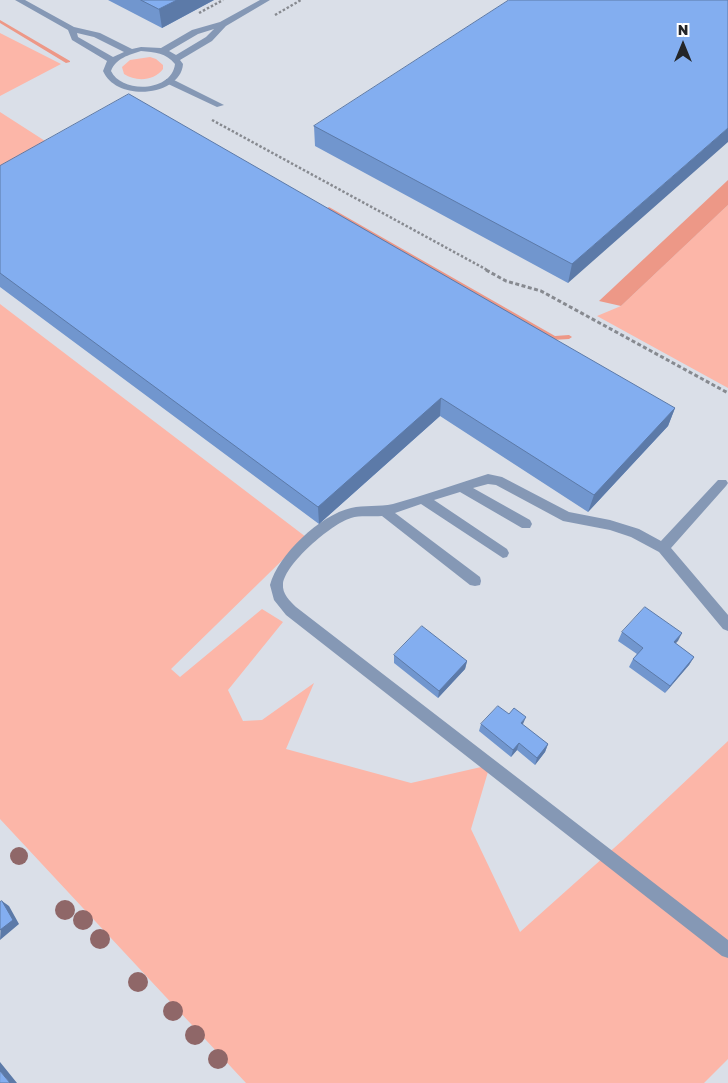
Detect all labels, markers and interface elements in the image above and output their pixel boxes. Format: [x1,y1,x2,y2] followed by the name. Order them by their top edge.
[658,20,708,70] north arrow
[678,21,688,38] text: N

